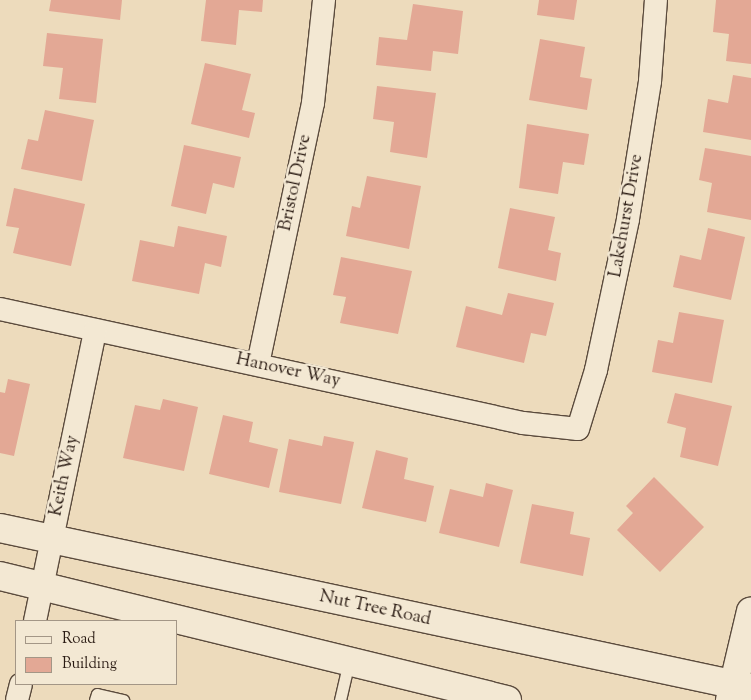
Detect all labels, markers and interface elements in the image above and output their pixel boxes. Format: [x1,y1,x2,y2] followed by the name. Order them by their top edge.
[275,133,317,233] street label: Bristol Drive
[606,153,648,279] street label: Lakehurst Drive
[234,349,342,393] street label: Hanover Way
[46,434,84,518] street label: Keith Way
[317,587,433,631] street label: Nut Tree Road
[15,620,178,685] legend
[62,629,96,650] text: Road
[62,654,117,675] text: Building

